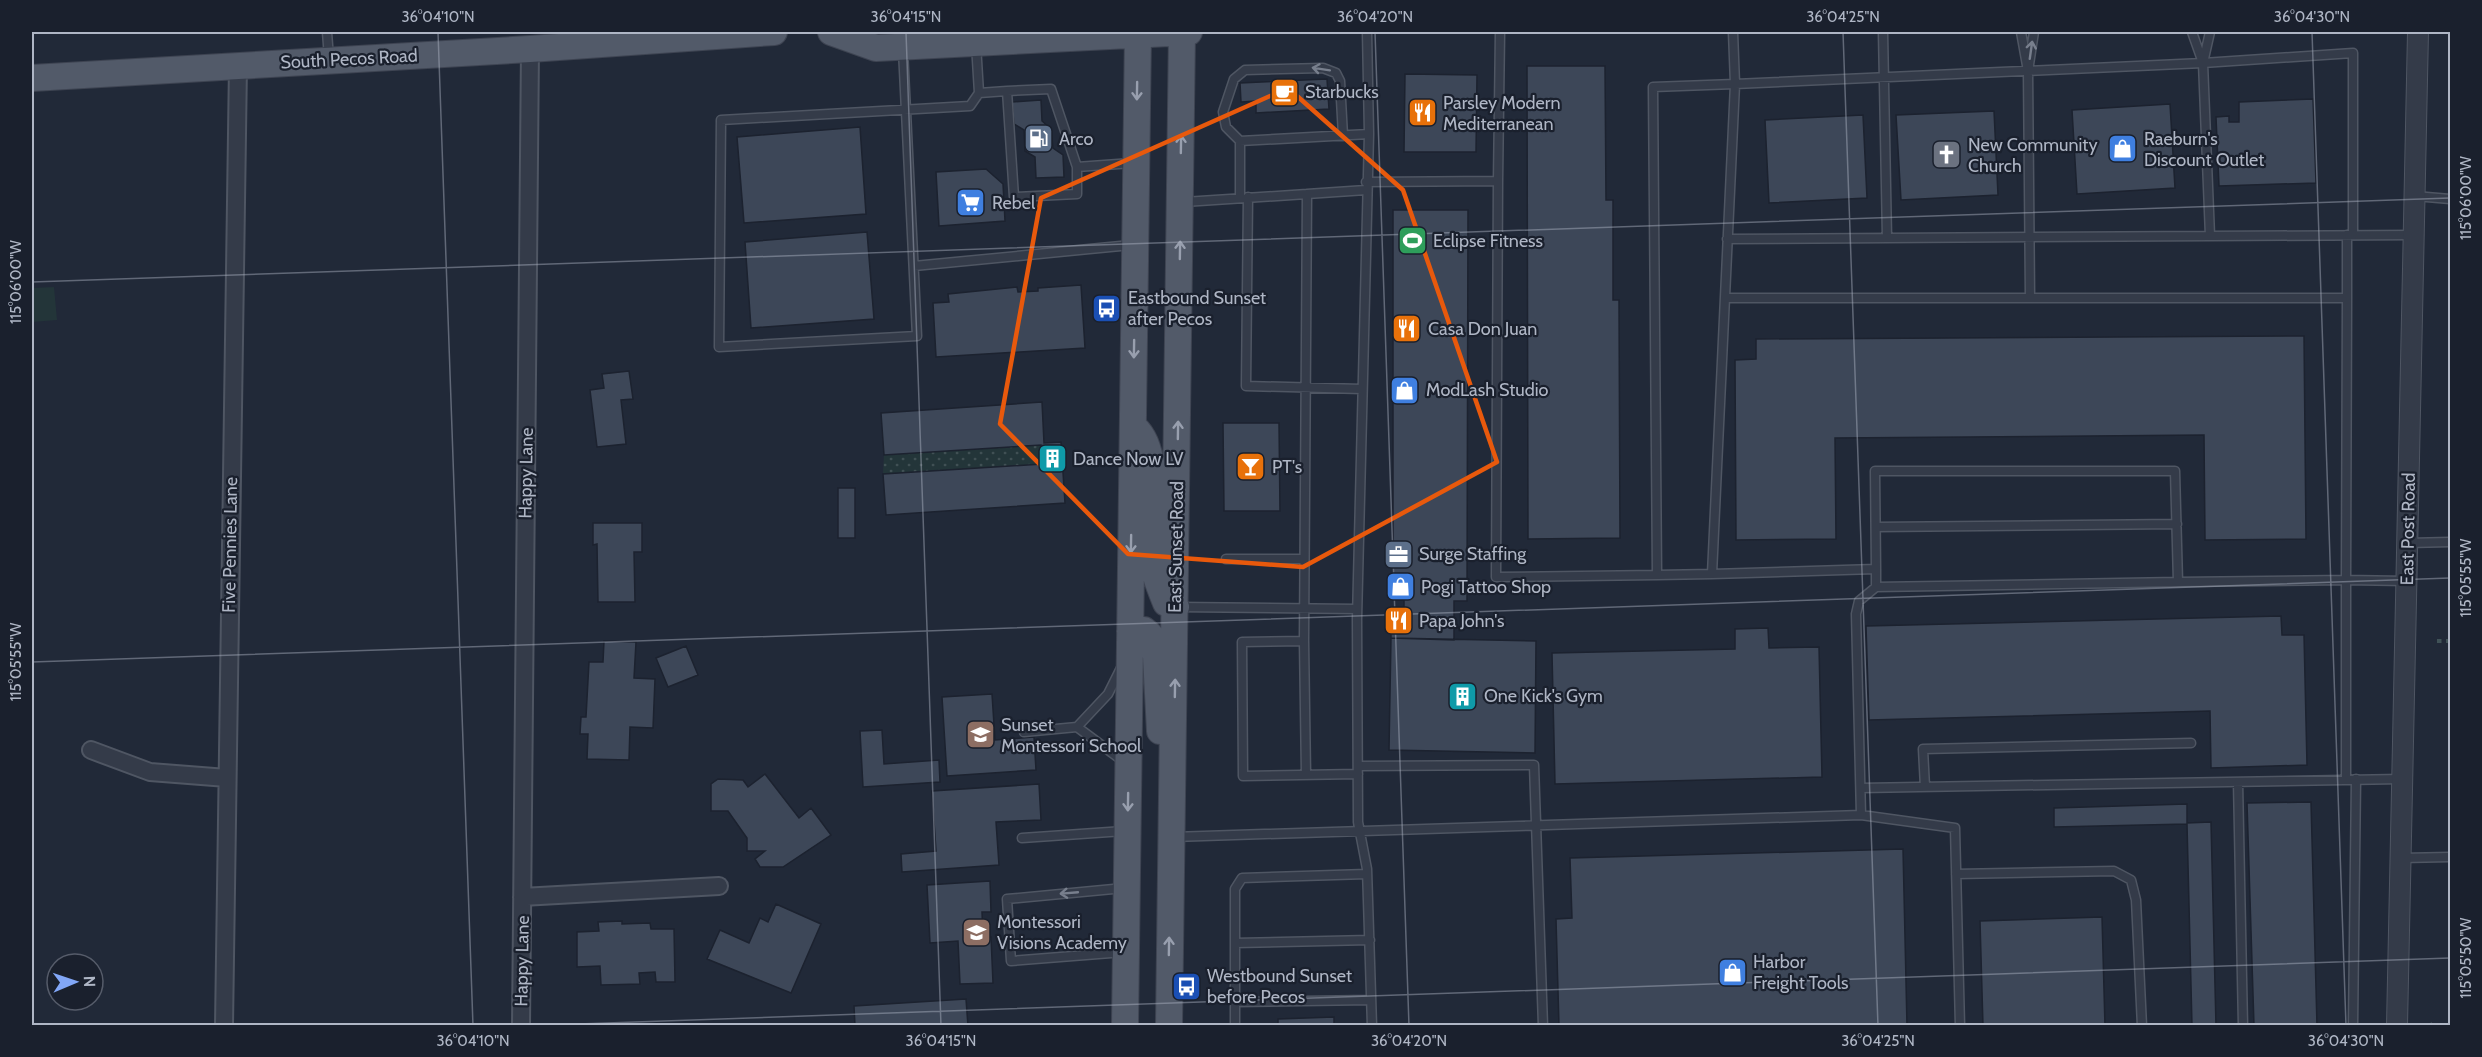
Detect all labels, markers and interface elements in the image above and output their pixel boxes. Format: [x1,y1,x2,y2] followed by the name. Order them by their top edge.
[401,8,475,26] text: 36°04'10"N
[871,8,941,26] text: 36°04'15"N
[1337,8,1413,26] text: 36°04'20"N
[1806,8,1880,26] text: 36°04'25"N
[2274,8,2350,26] text: 36°04'30"N
[2025,41,2036,61] one-way arrow
[280,44,418,74] street label: South Pecos Road
[1312,64,1331,75] one-way arrow
[1268,76,1300,108] cafe icon: Starbucks
[1131,81,1143,101] one-way arrow
[1305,81,1379,103] place label: Starbucks
[1443,92,1561,135] place label: Parsley Modern Mediterranean
[1406,97,1438,129] restaurant icon: Parsley Modern Mediterranean
[1022,123,1054,155] fuel station icon: Arco
[1059,128,1094,150] place label: Arco
[2144,128,2264,171] place label: Raeburn's Discount Outlet
[2107,133,2139,165] shop icon: Raeburn's Discount Outlet
[1968,134,2098,177] place label: New Community Church
[1175,135,1187,155] one-way arrow
[1931,139,1963,171] church icon: New Community Church
[2457,155,2475,240] text: 115°06'00"W
[955,187,987,219] supermarket icon: Rebel
[992,192,1036,214] place label: Rebel
[1396,225,1428,257] sports icon: Eclipse Fitness
[1433,230,1543,252] place label: Eclipse Fitness
[7,239,25,324] text: 115°06'00"W
[1174,240,1186,260] one-way arrow
[1128,287,1266,330] place label: Eastbound Sunset after Pecos
[1091,292,1123,324] bus stop icon: Eastbound Sunset after Pecos
[1391,313,1423,345] restaurant icon: Casa Don Juan
[1428,318,1537,340] place label: Casa Don Juan
[1128,339,1140,359] one-way arrow
[1389,374,1421,406] shop icon: ModLash Studio
[1426,379,1549,401] place label: ModLash Studio
[1172,421,1184,441] one-way arrow
[514,427,538,519] street label: Happy Lane
[1036,443,1068,475] building icon: Dance Now LV
[1073,448,1183,470] place label: Dance Now LV
[1235,451,1267,483] bar icon: PT's
[1272,456,1302,478] place label: PT's
[2396,472,2420,586] street label: East Post Road
[218,477,242,613] street label: Five Pennies Lane
[1164,481,1188,613] street label: East Sunset Road
[1125,534,1137,554] one-way arrow
[1382,538,1414,570] office icon: Surge Staffing
[2457,538,2475,617] text: 115°05'55"W
[1419,543,1527,565] place label: Surge Staffing
[1384,571,1416,603] shop icon: Pogi Tattoo Shop
[1421,576,1551,598] place label: Pogi Tattoo Shop
[1382,605,1414,637] restaurant icon: Papa John's
[1419,610,1504,632] place label: Papa John's
[7,622,25,701] text: 115°05'55"W
[1169,679,1180,699] one-way arrow
[1447,680,1479,712] building icon: One Kick's Gym
[1484,685,1603,707] place label: One Kick's Gym
[1001,714,1142,757] place label: Sunset Montessori School
[964,719,996,751] school or university icon: Sunset Montessori School
[1122,792,1134,812] one-way arrow
[1059,888,1079,899] one-way arrow
[997,911,1127,954] place label: Montessori Visions Academy
[510,915,534,1007] street label: Happy Lane
[960,916,992,948] school or university icon: Montessori Visions Academy
[2457,917,2475,999] text: 115°05'50"W
[1164,937,1175,957] one-way arrow
[1753,951,1848,994] place label: Harbor Freight Tools
[45,952,105,1012] north arrow
[1716,956,1748,988] shop icon: Harbor Freight Tools
[1207,965,1352,1008] place label: Westbound Sunset before Pecos
[1170,970,1202,1002] bus stop icon: Westbound Sunset before Pecos
[80,976,99,987] text: N
[436,1032,510,1050] text: 36°04'10"N
[906,1032,976,1050] text: 36°04'15"N
[1371,1032,1447,1050] text: 36°04'20"N
[1841,1032,1915,1050] text: 36°04'25"N
[2308,1032,2384,1050] text: 36°04'30"N

